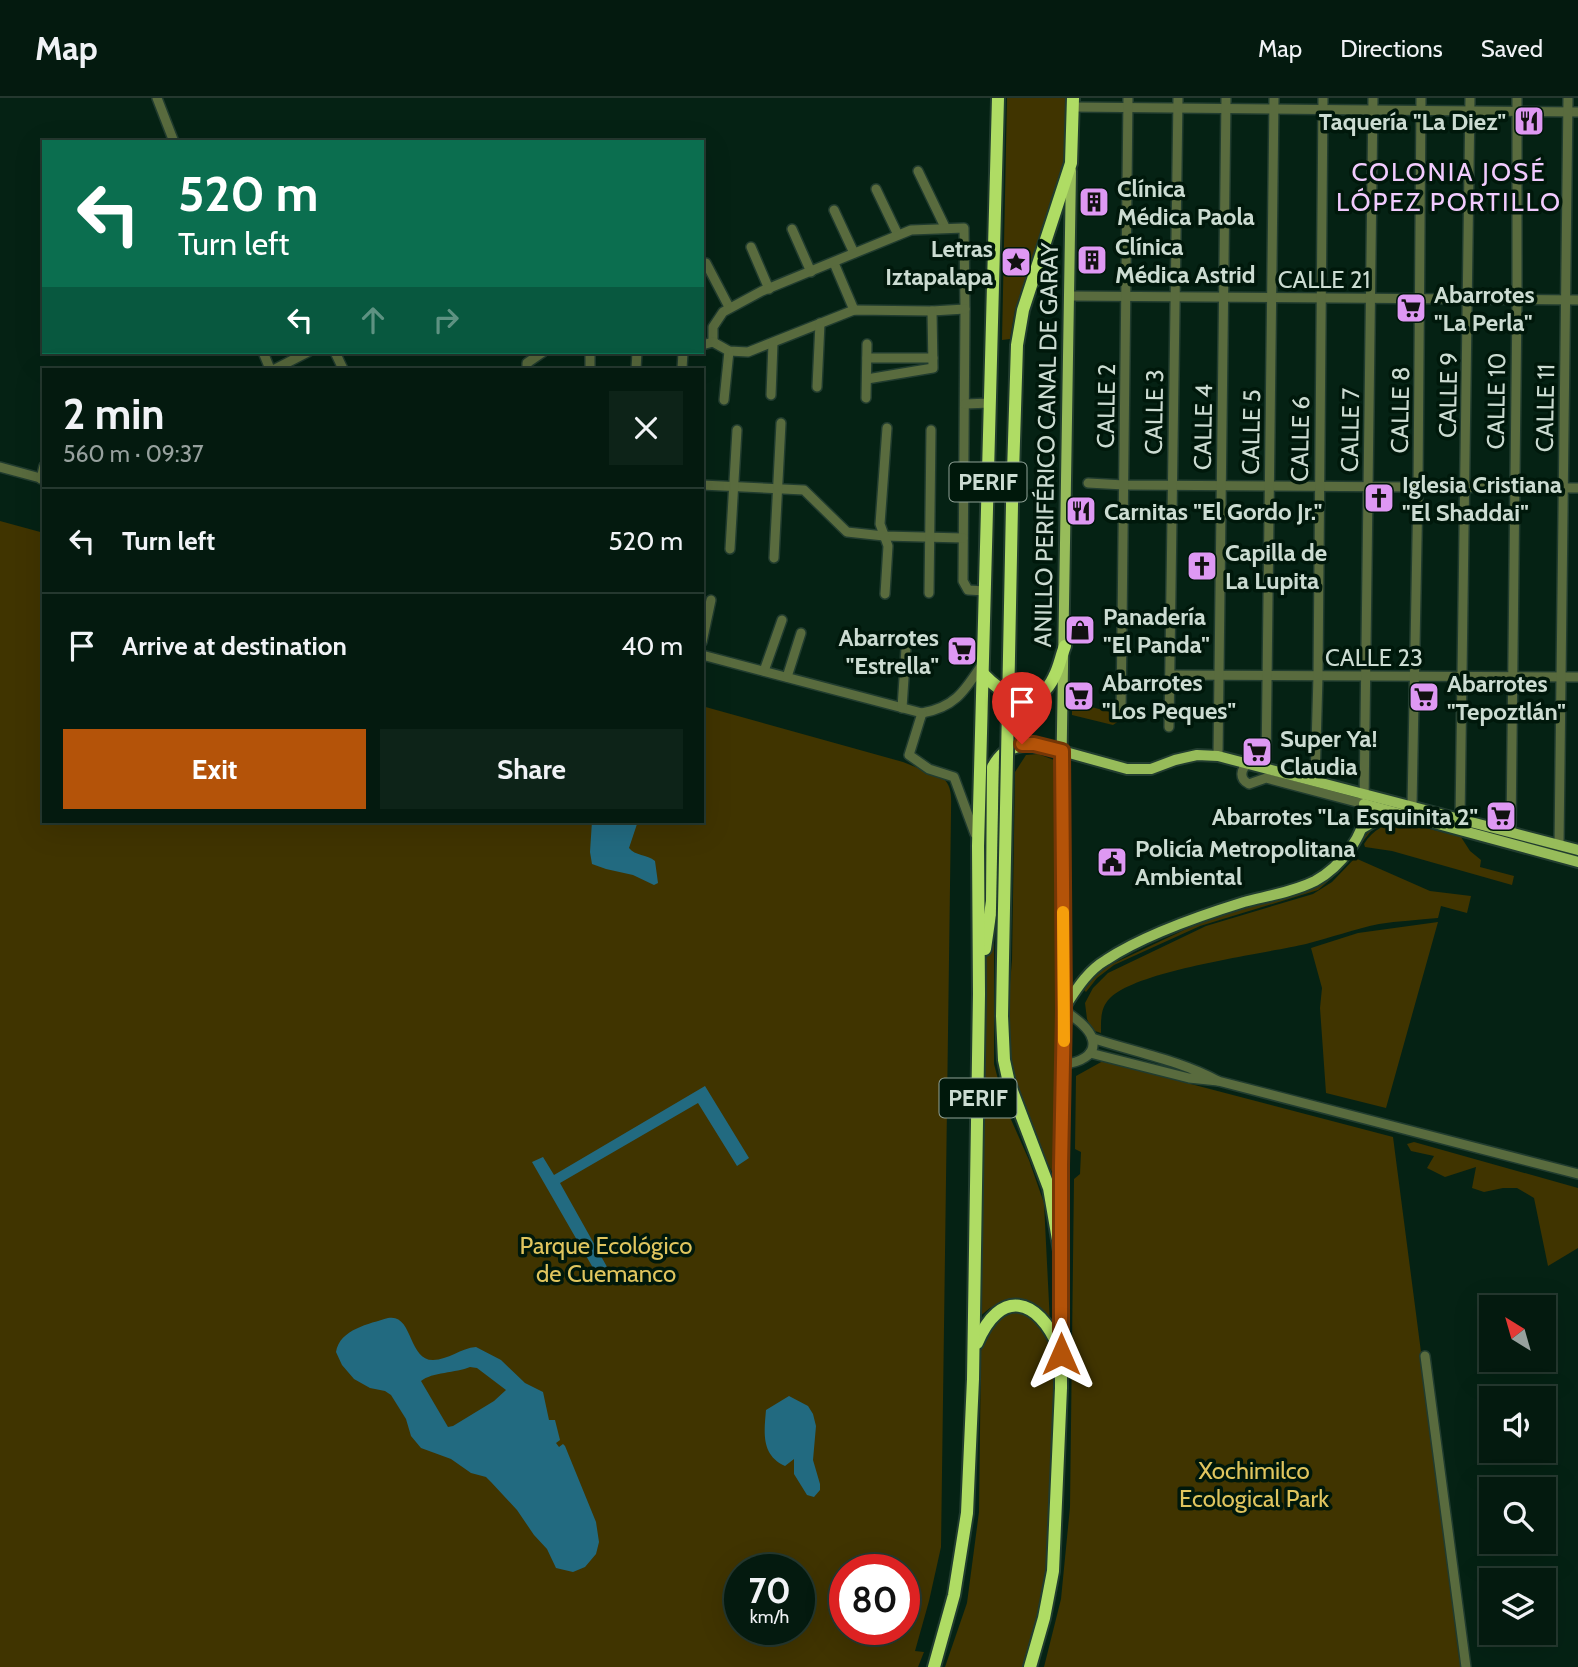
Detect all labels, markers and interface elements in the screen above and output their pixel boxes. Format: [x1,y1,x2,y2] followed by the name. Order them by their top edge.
[35,28,98,68] text: Map
[1258,34,1302,63] text: Map
[1340,34,1443,63] text: Directions
[1481,34,1543,63] text: Saved
[1512,104,1546,138] restaurant icon: Taquería "La Diez"
[1319,107,1506,136] place label: Taquería "La Diez"
[1336,156,1562,218] district label: COLONIA JOSÉ LÓPEZ PORTILLO
[178,164,318,223] text: 520 m
[63,168,154,259] icon: left
[1117,174,1255,231] place label: Clínica Médica Paola
[1077,185,1111,219] building icon: Clínica Médica Paola
[178,224,289,263] text: Turn left
[1115,232,1256,289] place label: Clínica Médica Astrid
[885,234,993,291] place label: Letras Iztapalapa
[1028,242,1064,648] street label: ANILLO PERIFÉRICO CANAL DE GARAY
[1075,243,1109,277] building icon: Clínica Médica Astrid
[999,245,1033,279] place icon: Letras Iztapalapa
[1278,265,1370,294] street label: CALLE 21
[1434,280,1535,337] place label: Abarrotes "La Perla"
[1394,291,1428,325] supermarket icon: Abarrotes "La Perla"
[281,301,319,339] icon: left
[354,301,392,339] icon: ahead
[427,301,465,339] icon: right
[1433,352,1463,438] street label: CALLE 9
[1481,352,1511,450] street label: CALLE 10
[1091,363,1121,449] street label: CALLE 2
[1530,364,1560,452] street label: CALLE 11
[1385,366,1415,454] street label: CALLE 8
[1139,369,1169,455] street label: CALLE 3
[1188,384,1218,470] street label: CALLE 4
[63,388,164,440] text: 2 min
[1335,388,1365,472] street label: CALLE 7
[1236,389,1266,475] street label: CALLE 5
[609,391,683,465] button: close
[1285,396,1315,482] street label: CALLE 6
[63,440,204,468] text: 560 m · 09:37
[950,462,1026,502] road number: PERIF
[1402,470,1562,527] place label: Iglesia Cristiana "El Shaddai"
[1362,481,1396,515] church icon: Iglesia Cristiana "El Shaddai"
[1064,494,1098,528] restaurant icon: Carnitas "El Gordo Jr."
[1104,497,1322,526] place label: Carnitas "El Gordo Jr."
[63,522,101,560] icon: left
[122,525,215,557] text: Turn left
[609,525,683,557] text: 520 m
[1225,538,1327,595] place label: Capilla de La Lupita
[1185,549,1219,583] church icon: Capilla de La Lupita
[1103,602,1210,659] place label: Panadería "El Panda"
[1063,613,1097,647] shop icon: Panadería "El Panda"
[838,623,939,680] place label: Abarrotes "Estrella"
[63,627,101,665] icon: arrive
[122,630,347,662] text: Arrive at destination
[621,630,683,662] text: 40 m
[945,634,979,668] supermarket icon: Abarrotes "Estrella"
[1325,643,1423,672] street label: CALLE 23
[1102,668,1236,725] place label: Abarrotes "Los Peques"
[1447,669,1566,726] place label: Abarrotes "Tepoztlán"
[992,672,1052,744] pin
[1062,679,1096,713] supermarket icon: Abarrotes "Los Peques"
[1407,680,1441,714] supermarket icon: Abarrotes "Tepoztlán"
[1003,683,1041,721] icon: arrive
[1280,724,1378,781] place label: Super Ya! Claudia
[63,729,366,809] button: Exit
[380,729,683,809] button: Share
[1240,735,1274,769] supermarket icon: Super Ya! Claudia
[1484,799,1518,833] supermarket icon: Abarrotes "La Esquinita 2"
[1212,802,1478,831] place label: Abarrotes "La Esquinita 2"
[1135,834,1355,891] place label: Policía Metropolitana Ambiental
[1095,845,1129,879] public building icon: Policía Metropolitana Ambiental
[940,1079,1016,1118] road number: PERIF
[520,1231,692,1288] park label: Parque Ecológico de Cuemanco
[1479,1295,1556,1372] north arrow
[1479,1295,1556,1645] map controls
[1024,1317,1098,1391] position arrow
[1479,1386,1556,1463] button: sound
[1179,1456,1329,1513] park label: Xochimilco Ecological Park
[1479,1477,1556,1554] button: search
[829,1554,920,1645] speed limit sign: 80
[1479,1568,1556,1645] button: layers
[748,1569,791,1612] text: 70
[750,1606,789,1628] text: km/h

